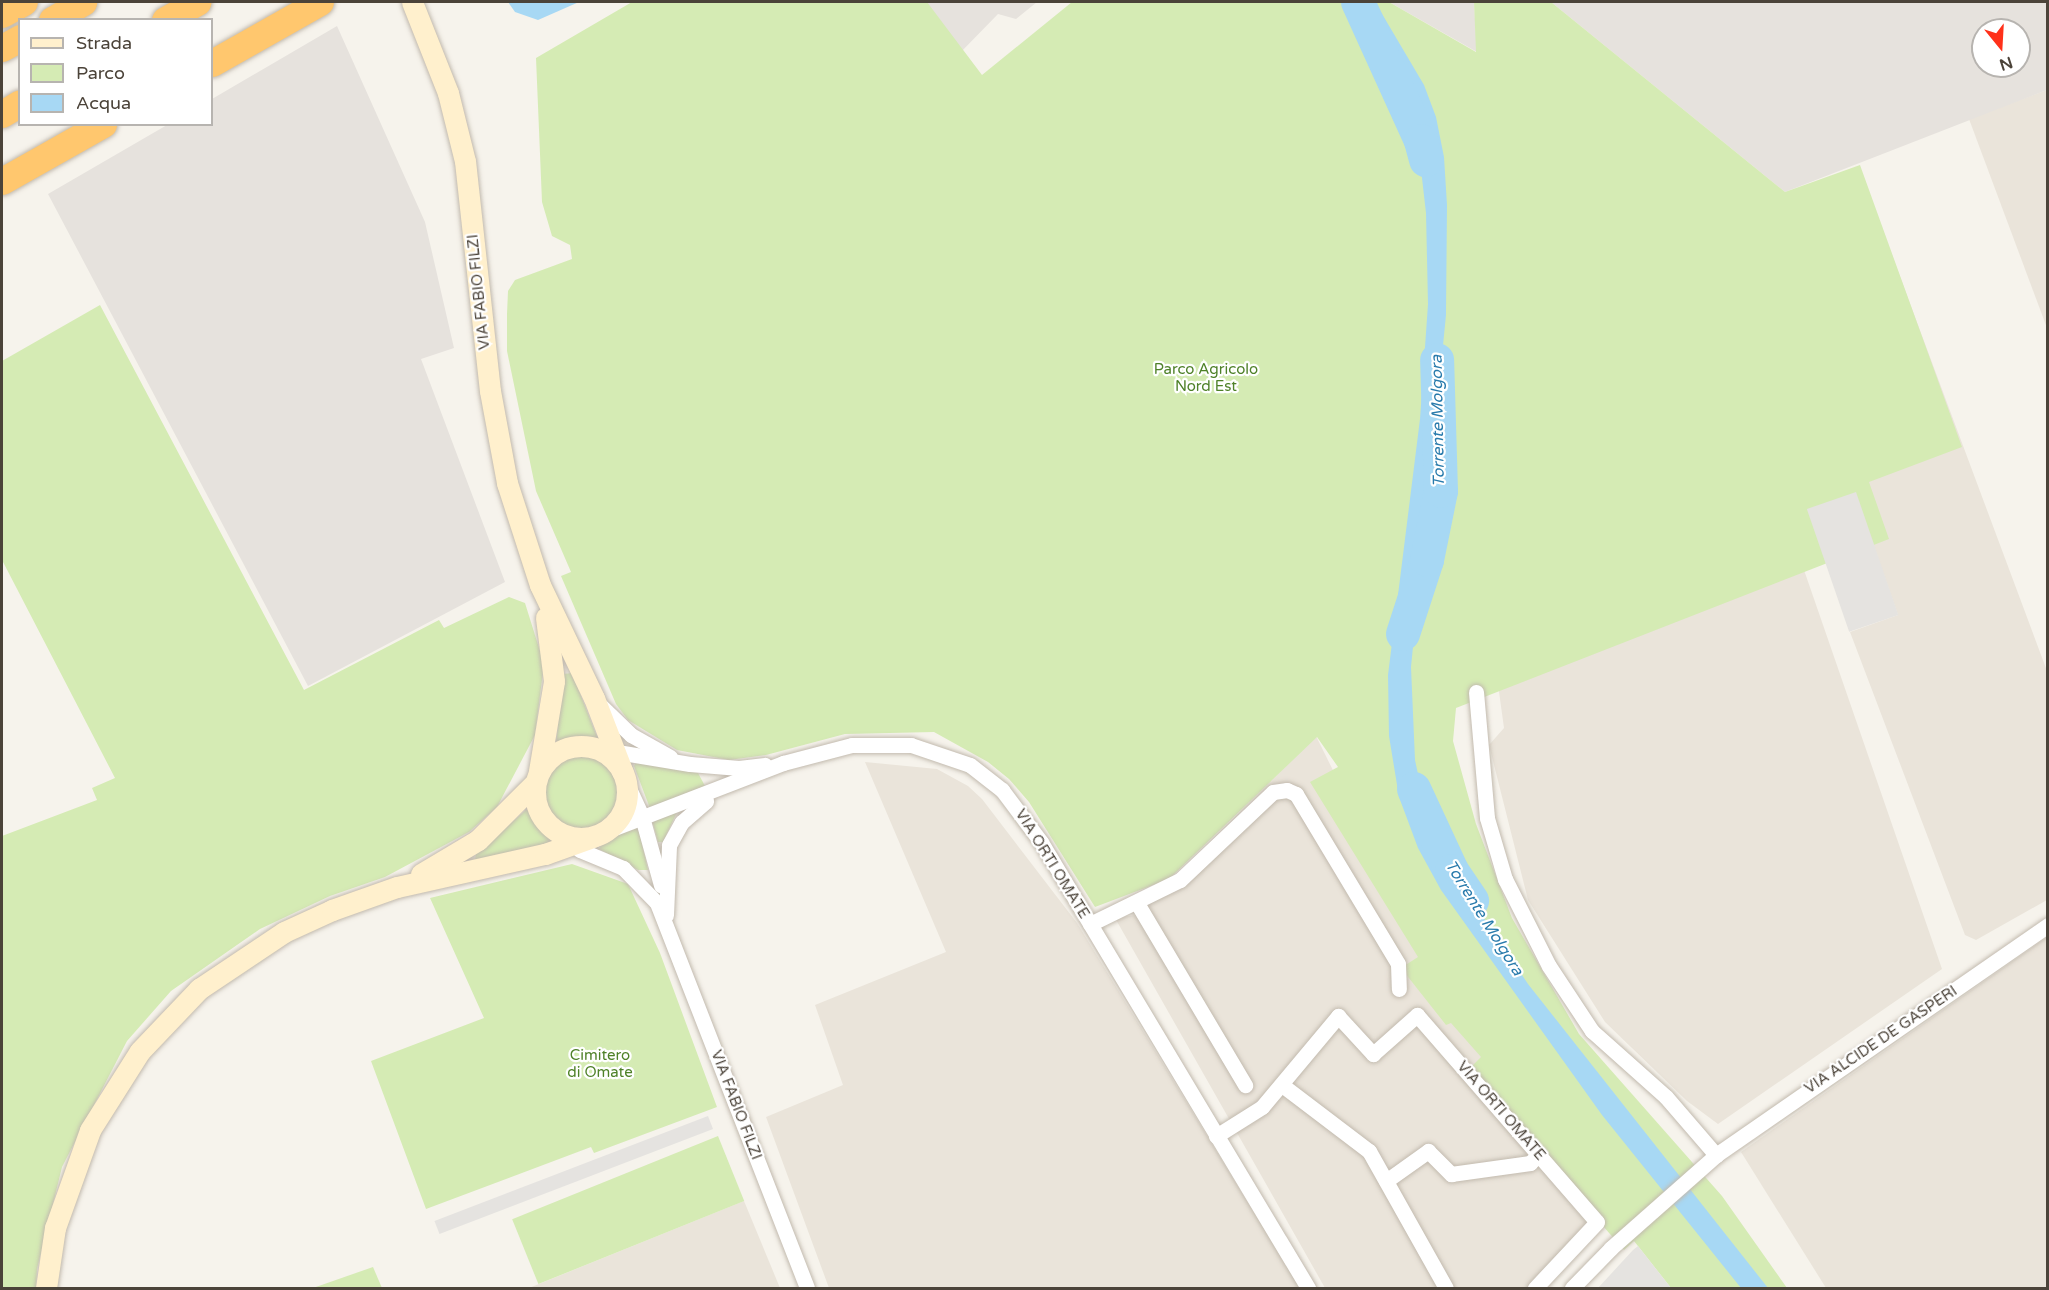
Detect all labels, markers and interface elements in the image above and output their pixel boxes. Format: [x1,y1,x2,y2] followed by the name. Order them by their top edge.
[18,18,213,126] legend
[1971,18,2031,78] north arrow
[76,32,132,54] text: Strada
[1997,52,2015,75] text: N
[76,62,125,84] text: Parco
[76,92,131,114] text: Acqua
[464,233,494,351] street label: VIA FABIO FILZI
[1427,355,1449,487] water label: Torrente Molgora
[1154,360,1258,395] park label: Parco Agricolo Nord Est
[1011,806,1093,922] street label: VIA ORTI OMATE
[1441,857,1527,979] water label: Torrente Molgora
[1801,982,1961,1098] street label: VIA ALCIDE DE GASPERI
[567,1046,633,1081] park label: Cimitero di Omate
[707,1048,765,1162] street label: VIA FABIO FILZI
[1453,1058,1549,1164] street label: VIA ORTI OMATE

